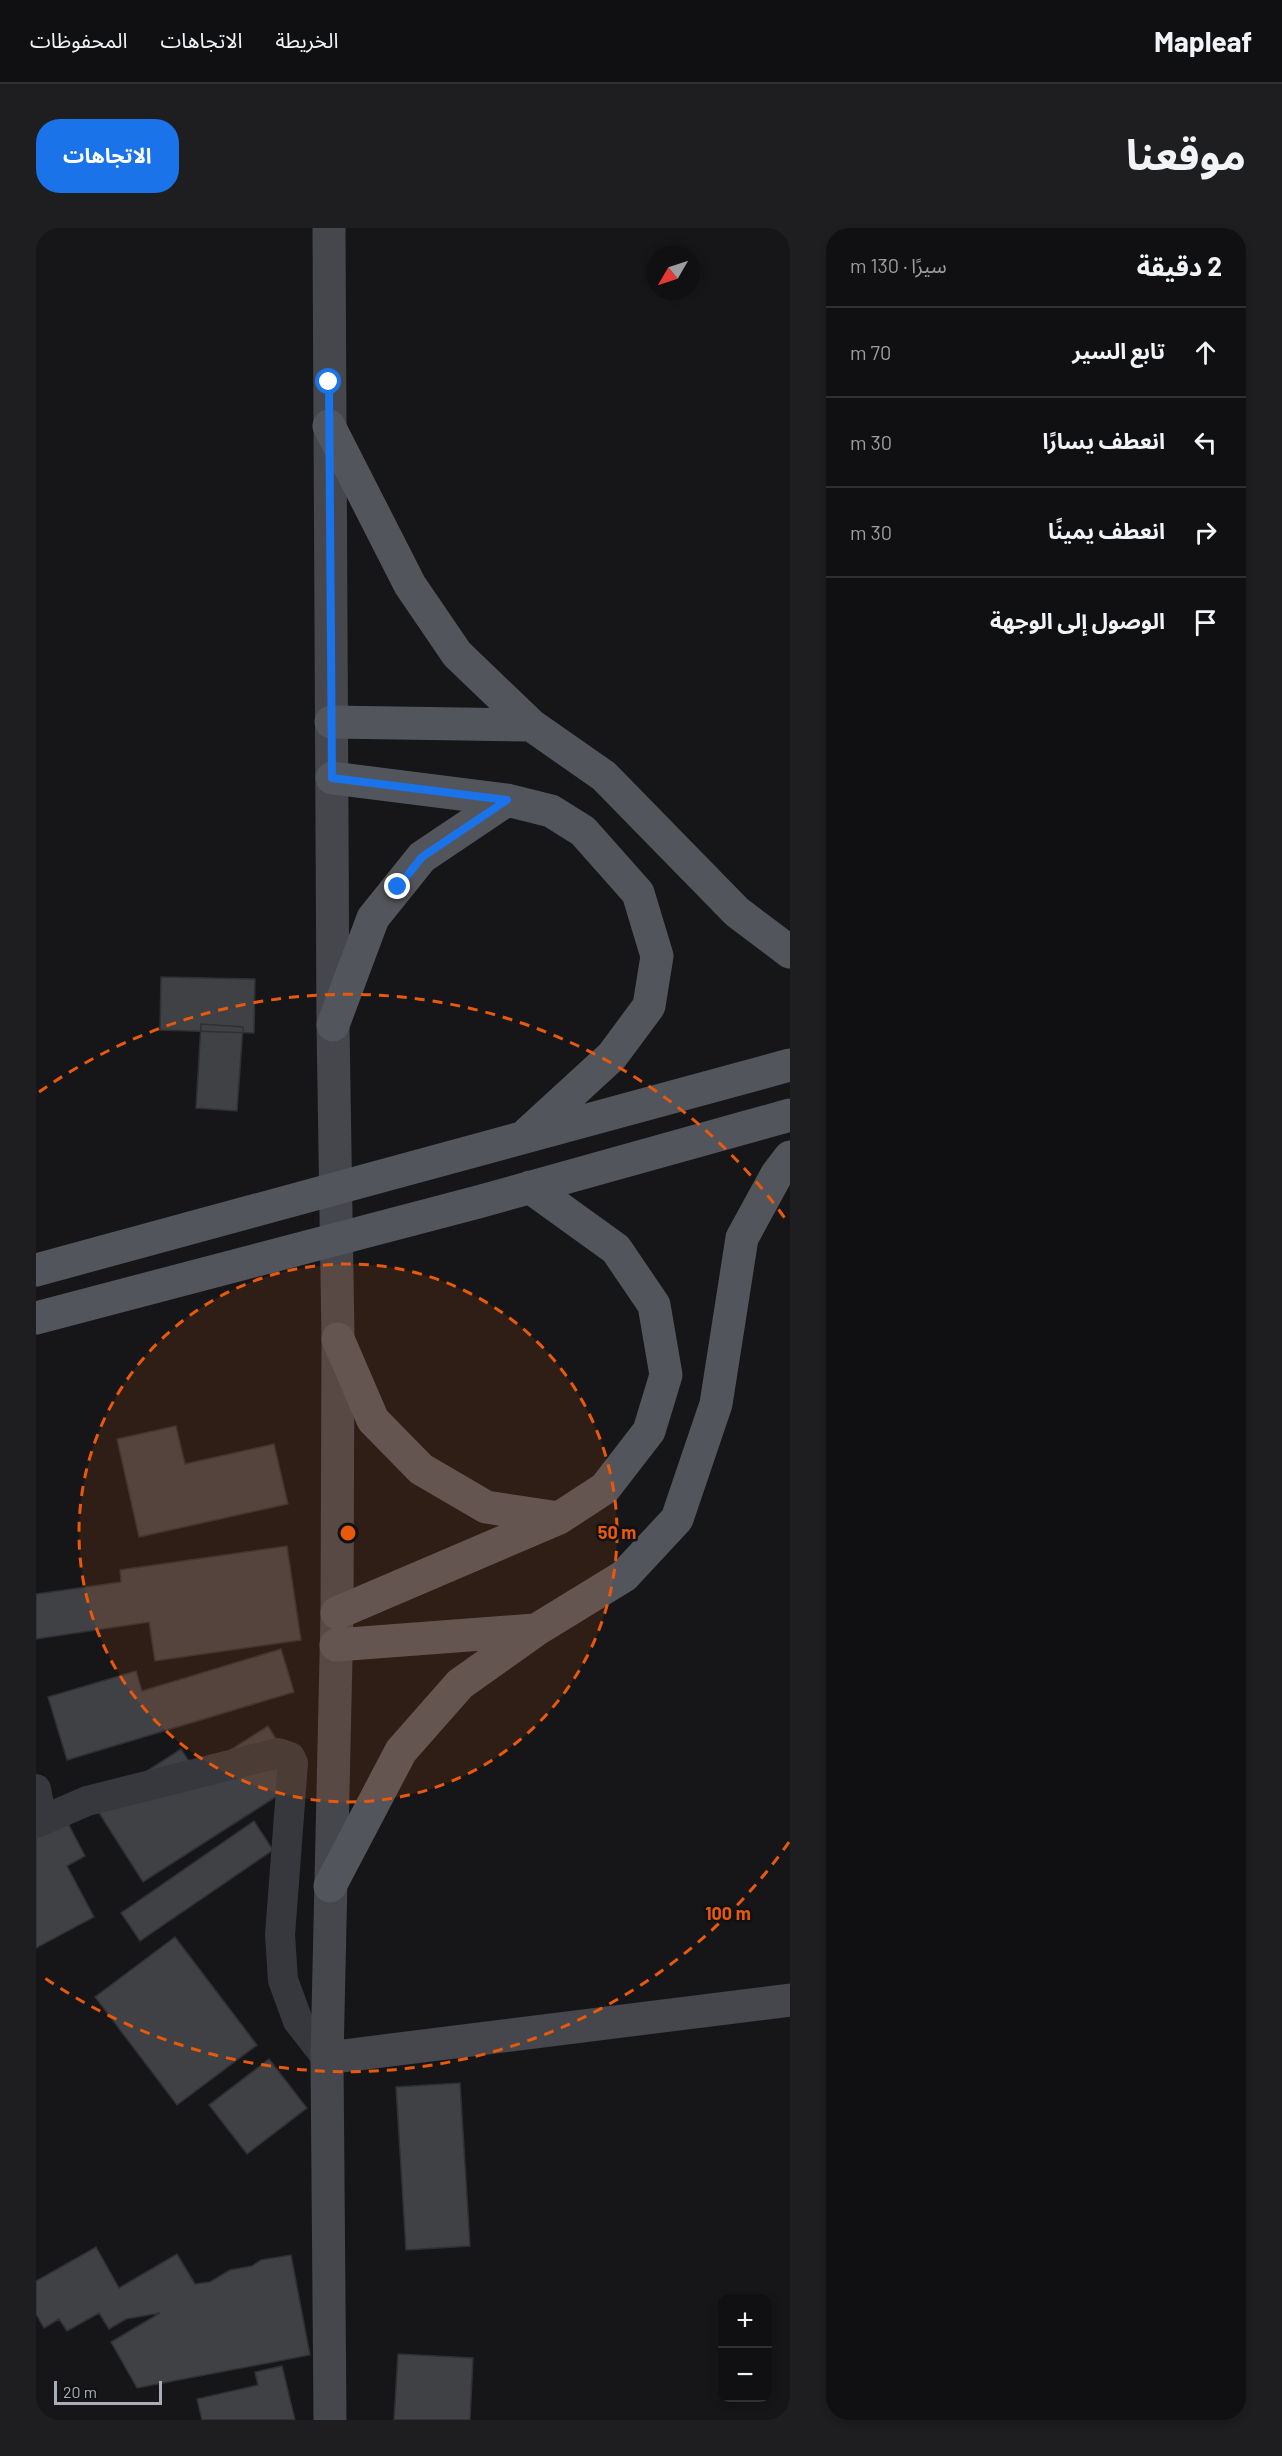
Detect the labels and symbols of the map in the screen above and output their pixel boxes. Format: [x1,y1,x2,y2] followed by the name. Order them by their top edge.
[646,246,700,300] north arrow
[315,368,341,394] route start
[384,873,410,899] route end
[598,1521,636,1543] text: 50 m
[338,1523,358,1543] centre of rings
[705,1902,751,1924] text: 100 m
[54,2378,162,2406] scale bar

